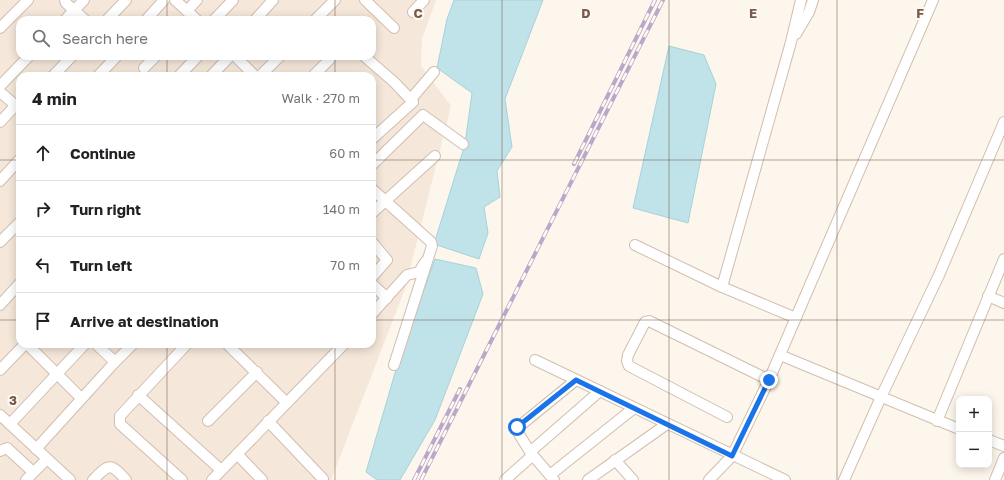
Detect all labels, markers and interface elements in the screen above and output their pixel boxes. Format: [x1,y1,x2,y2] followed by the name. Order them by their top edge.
[413,5,423,21] text: C
[581,5,591,21] text: D
[749,5,757,21] text: E
[916,5,924,21] text: F
[16,16,376,60] search box
[30,27,52,49] icon: search
[62,29,148,47] text: Search here
[32,88,77,109] text: 4 min
[282,90,360,106] text: Walk · 270 m
[32,142,54,164] icon: ahead
[70,144,136,162] text: Continue
[329,145,360,161] text: 60 m
[32,198,54,220] icon: right
[70,200,141,218] text: Turn right
[323,201,360,217] text: 140 m
[32,254,54,276] icon: left
[70,256,132,274] text: Turn left
[330,257,360,273] text: 70 m
[32,310,54,332] icon: arrive
[70,312,219,330] text: Arrive at destination
[760,371,778,389] route end
[9,392,17,408] text: 3
[956,396,992,468] map controls
[956,396,992,432] button: +
[508,418,526,436] route start
[956,432,992,468] button: −

